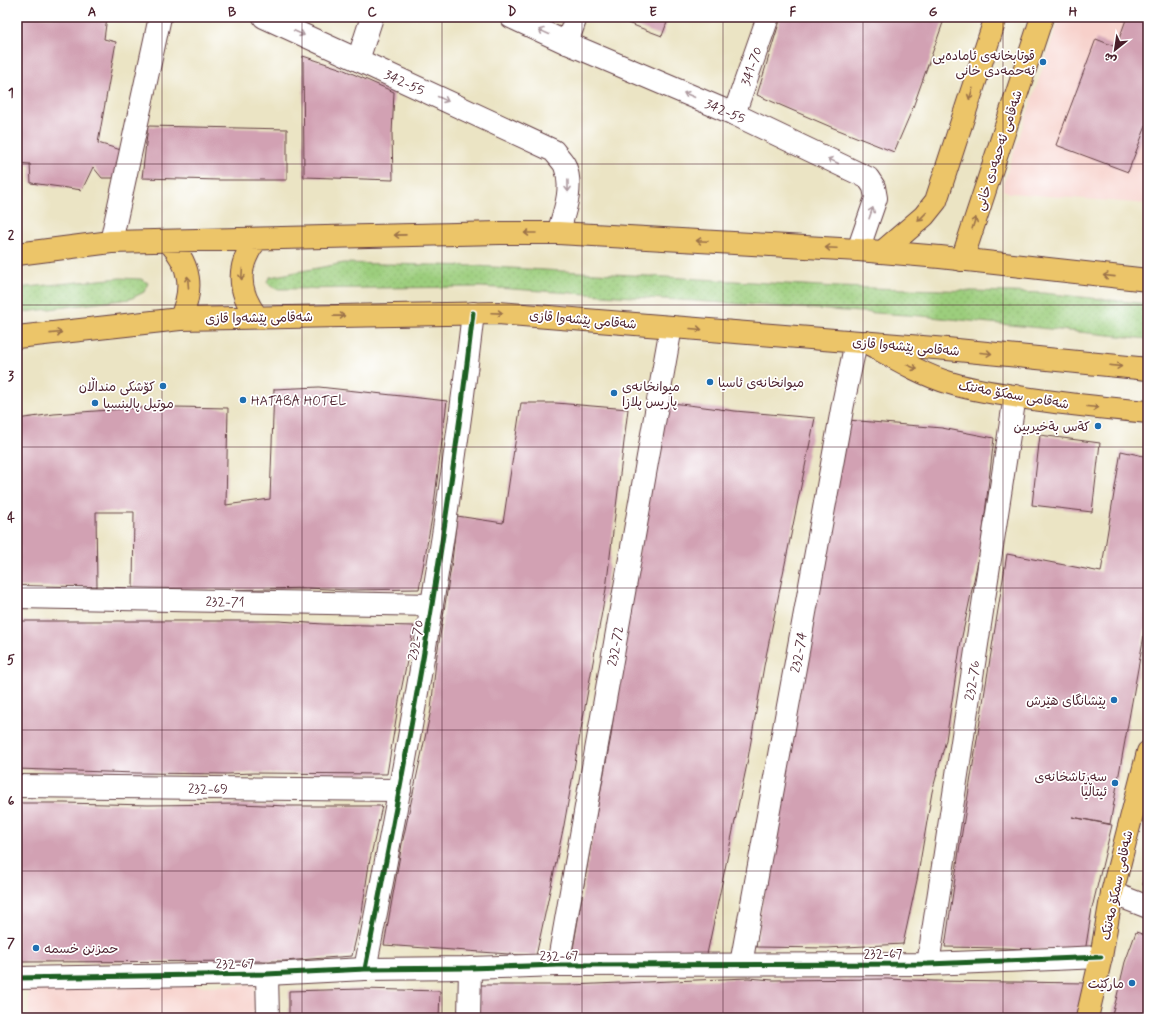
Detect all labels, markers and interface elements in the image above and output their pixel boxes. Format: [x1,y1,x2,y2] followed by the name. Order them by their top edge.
[88,4,96,21] text: A
[228,4,237,21] text: B
[367,4,377,21] text: C
[508,4,517,21] text: D
[649,4,657,21] text: E
[790,4,797,21] text: F
[929,4,938,21] text: G
[1069,4,1078,21] text: H
[539,28,551,35] one-way arrow
[293,30,305,37] one-way arrow
[1095,30,1135,70] north arrow
[738,45,767,88] street label: 341-70
[932,48,1035,80] place label: قوتابخانەی ئامادەیی ئەحمەدی خانی
[1102,49,1119,67] text: ش
[1038,57,1048,67] marker: قوتابخانەی ئامادەیی ئەحمەدی خانی
[382,67,427,100] street label: 342-55
[8,85,14,102] text: 1
[966,87,974,99] one-way arrow
[972,88,1027,213] street label: شەقامی ئەحمەدی خانی
[684,91,696,98] one-way arrow
[437,96,449,103] one-way arrow
[702,96,748,128] street label: 342-55
[827,157,839,164] one-way arrow
[564,179,572,192] one-way arrow
[868,207,875,220] one-way arrow
[918,212,927,222] one-way arrow
[971,217,978,230] one-way arrow
[8,227,15,244] text: 2
[524,229,537,237] one-way arrow
[394,231,407,239] one-way arrow
[696,237,709,245] one-way arrow
[825,245,838,252] one-way arrow
[239,267,246,280] one-way arrow
[1103,272,1116,279] one-way arrow
[185,275,192,288] one-way arrow
[528,307,637,334] street label: شەقامی پێشەوا قازی
[205,309,313,328] street label: شەقامی پێشەوا قازی
[490,309,503,317] one-way arrow
[332,312,345,320] one-way arrow
[689,325,702,332] one-way arrow
[49,329,62,336] one-way arrow
[851,334,960,361] street label: شەقامی پێشەوا قازی
[979,349,992,356] one-way arrow
[1109,362,1122,369] one-way arrow
[906,364,918,371] one-way arrow
[8,368,14,385] text: 3
[718,375,804,392] place label: میوانخانەی ئاسیا
[79,377,155,396] place label: کۆشکی منداڵان
[705,377,715,387] marker: میوانخانەی ئاسیا
[957,377,1070,414] street label: شەقامی سمکۆ مەنتک
[622,379,680,411] place label: میوانخانەی پاریس پلازا
[158,381,168,391] marker: کۆشکی منداڵان
[609,388,619,398] marker: میوانخانەی پاریس پلازا
[251,393,347,410] place label: HATABA HOTEL
[238,395,248,405] marker: HATABA HOTEL
[103,396,174,413] place label: موتيل پالينسيا
[90,398,100,408] marker: موتيل پالينسيا
[1086,403,1099,410] one-way arrow
[1014,419,1090,436] place label: كةس بةخيربين
[1093,421,1103,431] marker: كةس بةخيربين
[7,510,15,527] text: 4
[205,594,245,611] street label: 232-71
[405,619,428,662] street label: 232-70
[604,625,628,668] street label: 232-72
[787,630,811,674] street label: 232-74
[7,652,15,669] text: 5
[961,659,984,702] street label: 232-76
[1026,693,1106,710] place label: پێشانگای هێرش
[1109,695,1119,705] marker: پێشانگای هێرش
[1035,769,1107,801] place label: سەرتاشخانەی ئیتاڵیا
[1110,778,1120,788] marker: سەرتاشخانەی ئیتاڵیا
[188,781,228,798] street label: 232-69
[8,793,15,810] text: 6
[1098,829,1137,942] street label: شەقامی سمکۆ مەنتک
[7,935,15,952] text: 7
[44,941,118,958] place label: حمزنن خسمه
[31,943,41,953] marker: حمزنن خسمه
[864,946,903,963] street label: 232-67
[540,948,579,965] street label: 232-67
[216,956,255,973] street label: 232-67
[1088,976,1124,993] place label: مارکێت
[1127,978,1137,988] marker: مارکێت

